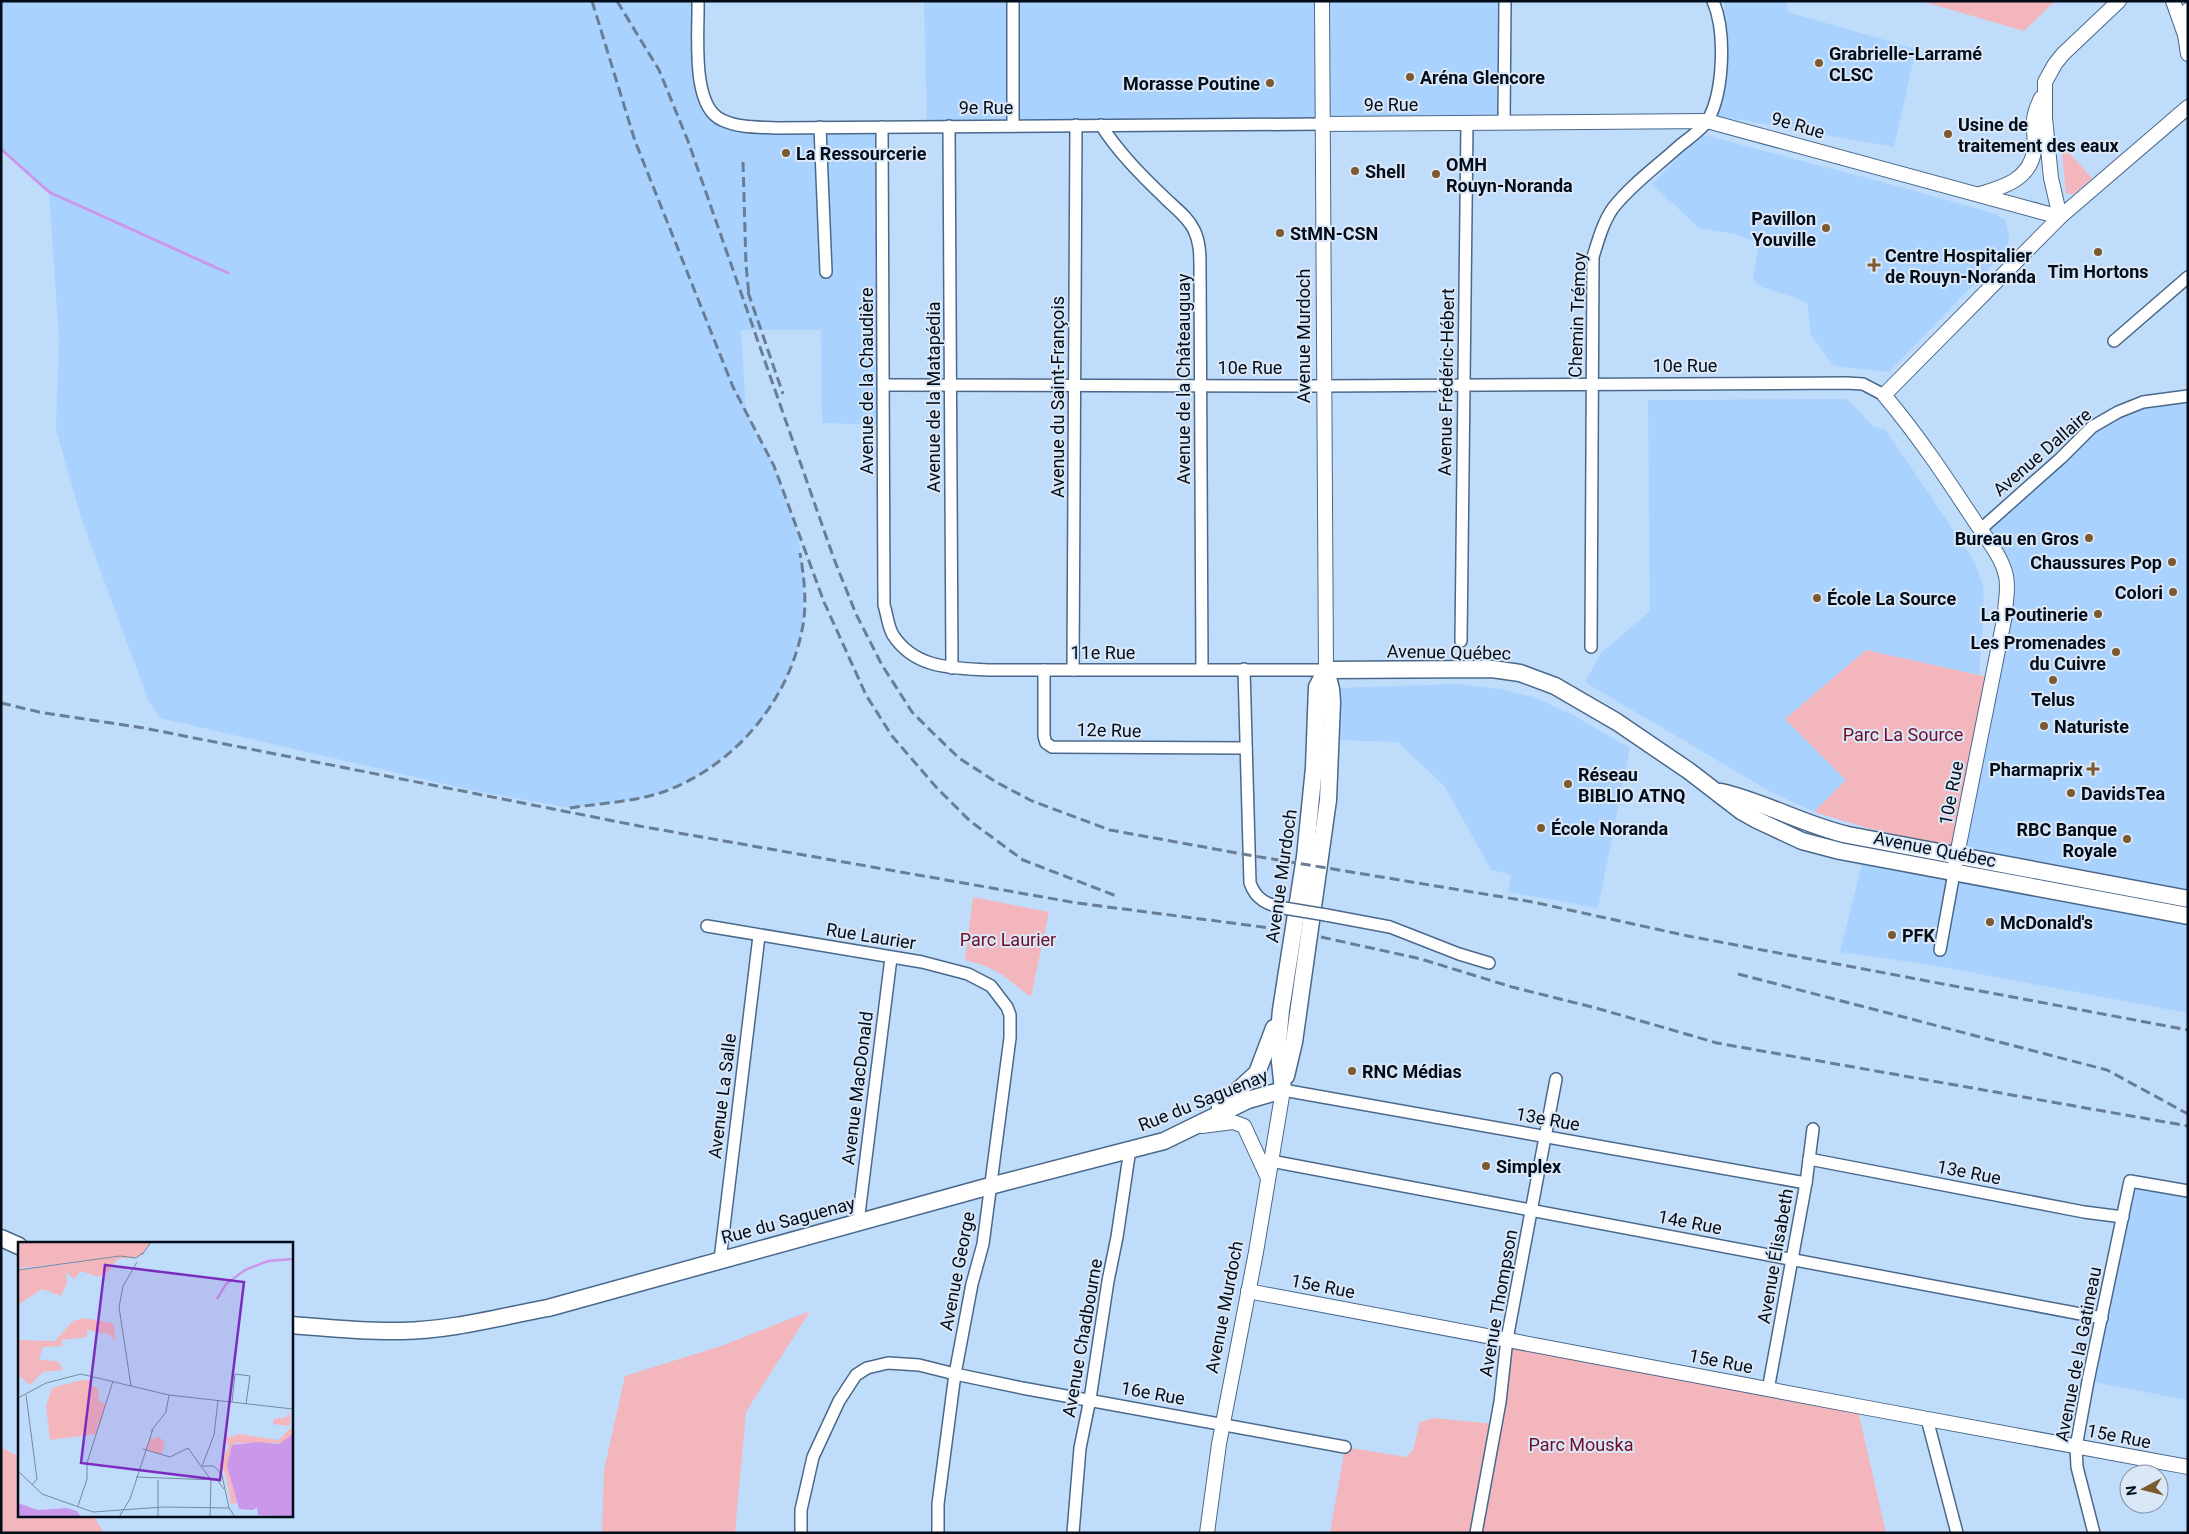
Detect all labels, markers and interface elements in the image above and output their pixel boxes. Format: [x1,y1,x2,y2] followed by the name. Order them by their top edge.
[1829,43,1982,85] place label: Grabrielle-Larramé CLSC
[1813,57,1825,69] marker: Grabrielle-Larramé CLSC
[1420,67,1545,88] place label: Aréna Glencore
[1404,71,1416,83] marker: Aréna Glencore
[1123,73,1260,94] place label: Morasse Poutine
[1264,77,1276,89] marker: Morasse Poutine
[1364,94,1418,115] street label: 9e Rue
[959,97,1013,118] street label: 9e Rue
[1769,107,1827,143] street label: 9e Rue
[1958,114,2120,156] place label: Usine de traitement des eaux
[1942,128,1954,140] marker: Usine de traitement des eaux
[796,143,927,164] place label: La Ressourcerie
[780,147,792,159] marker: La Ressourcerie
[1446,154,1573,196] place label: OMH Rouyn-Noranda
[1365,161,1405,182] place label: Shell
[1349,165,1361,177] marker: Shell
[1430,168,1442,180] marker: OMH Rouyn-Noranda
[1751,208,1816,250] place label: Pavillon Youville
[1820,222,1832,234] marker: Pavillon Youville
[1290,223,1378,244] place label: StMN-CSN
[1274,227,1286,239] marker: StMN-CSN
[1885,245,2036,287] place label: Centre Hospitalier de Rouyn-Noranda
[2092,246,2104,258] marker: Tim Hortons
[1564,251,1590,378] street label: Chemin Trémoy
[1867,258,1881,272] marker: Centre Hospitalier de Rouyn-Noranda
[2047,261,2149,282] place label: Tim Hortons
[1293,269,1314,403] street label: Avenue Murdoch
[1173,273,1194,484] street label: Avenue de la Châteauguay
[856,287,877,475] street label: Avenue de la Chaudière
[1434,288,1458,476] street label: Avenue Frédéric-Hébert
[1047,296,1068,498] street label: Avenue du Saint-François
[923,301,944,493] street label: Avenue de la Matapédia
[1653,355,1717,376] street label: 10e Rue
[1218,357,1282,378] street label: 10e Rue
[1989,404,2095,500] street label: Avenue Dallaire
[1955,528,2079,549] place label: Bureau en Gros
[2083,532,2095,544] marker: Bureau en Gros
[2030,552,2162,573] place label: Chaussures Pop
[2166,556,2178,568] marker: Chaussures Pop
[2115,582,2163,603] place label: Colori
[2167,586,2179,598] marker: Colori
[1827,588,1956,609] place label: École La Source
[1811,592,1823,604] marker: École La Source
[1981,604,2088,625] place label: La Poutinerie
[2092,608,2104,620] marker: La Poutinerie
[1971,632,2106,674] place label: Les Promenades du Cuivre
[1387,640,1511,664] street label: Avenue Québec
[1071,642,1135,663] street label: 11e Rue
[2110,646,2122,658] marker: Les Promenades du Cuivre
[2047,674,2059,686] marker: Telus
[2031,689,2075,710] place label: Telus
[2054,716,2129,737] place label: Naturiste
[1076,719,1142,741] street label: 12e Rue
[2038,720,2050,732] marker: Naturiste
[1843,724,1963,745] park label: Parc La Source
[1935,759,1967,827] street label: 10e Rue
[1989,759,2084,780] place label: Pharmaprix
[2087,763,2099,775] marker: Pharmaprix
[1578,764,1685,806] place label: Réseau BIBLIO ATNQ
[1562,778,1574,790] marker: Réseau BIBLIO ATNQ
[2081,783,2166,804] place label: DavidsTea
[2065,787,2077,799] marker: DavidsTea
[1261,808,1301,944] street label: Avenue Murdoch
[1551,818,1668,839] place label: École Noranda
[2017,819,2117,861] place label: RBC Banque Royale
[1535,822,1547,834] marker: École Noranda
[1872,827,1998,871] street label: Avenue Québec
[2121,833,2133,845] marker: RBC Banque Royale
[2000,912,2093,933] place label: McDonald's
[1984,916,1996,928] marker: McDonald's
[825,919,917,953] street label: Rue Laurier
[1902,925,1935,946] place label: PFK
[960,929,1056,950] park label: Parc Laurier
[1886,929,1898,941] marker: PFK
[837,1010,877,1166] street label: Avenue MacDonald
[704,1032,740,1160] street label: Avenue La Salle
[1362,1061,1462,1082] place label: RNC Médias
[1135,1064,1271,1136] street label: Rue du Saguenay
[1346,1065,1358,1077] marker: RNC Médias
[1514,1103,1582,1135] street label: 13e Rue
[1496,1156,1562,1177] place label: Simplex
[1935,1156,2003,1188] street label: 13e Rue
[1480,1160,1492,1172] marker: Simplex
[1753,1187,1797,1325] street label: Avenue Élisabeth
[719,1192,858,1248] street label: Rue du Saguenay
[1656,1206,1724,1238] street label: 14e Rue
[935,1210,979,1332] street label: Avenue George
[1475,1228,1521,1378] street label: Avenue Thompson
[1201,1239,1247,1375] street label: Avenue Murdoch
[18,1242,292,1516] inset map
[1058,1257,1106,1419] street label: Avenue Chadbourne
[2051,1265,2105,1443] street label: Avenue de la Gatineau
[1289,1270,1357,1302] street label: 15e Rue
[1687,1345,1755,1377] street label: 15e Rue
[1119,1377,1187,1409] street label: 16e Rue
[2085,1420,2153,1452] street label: 15e Rue
[1529,1434,1633,1455] park label: Parc Mouska
[2119,1464,2169,1514] north arrow
[2123,1485,2140,1496] text: N

